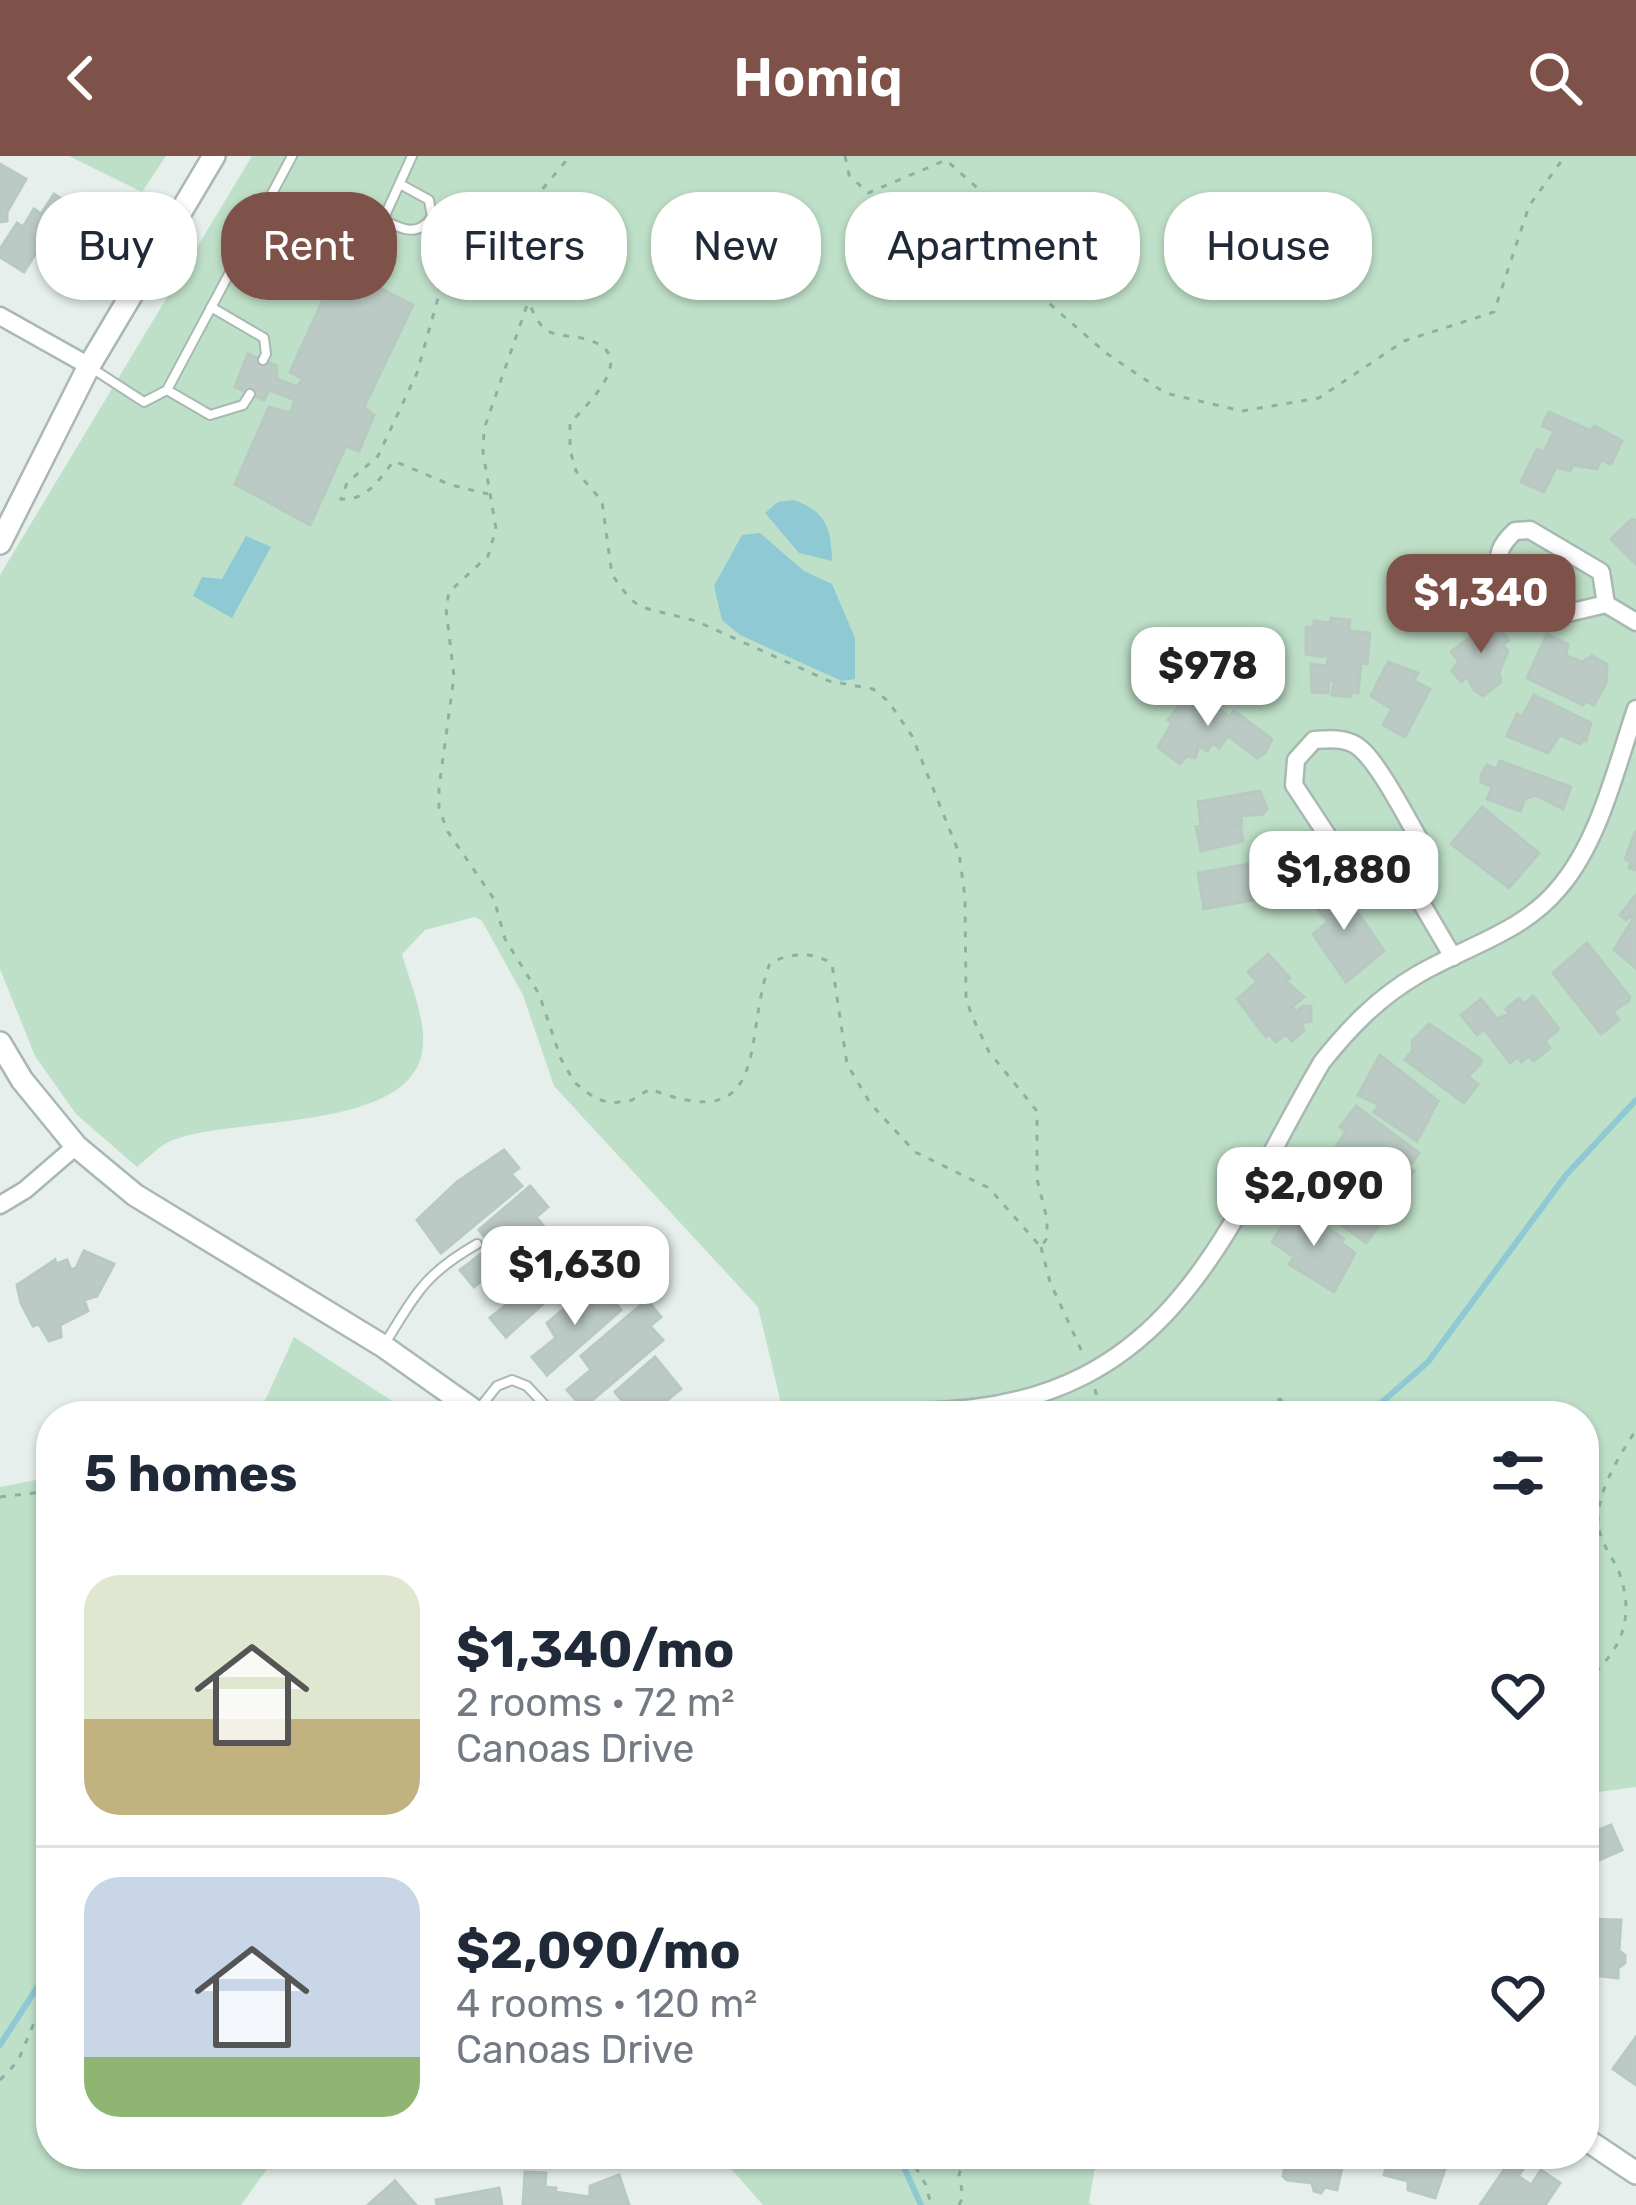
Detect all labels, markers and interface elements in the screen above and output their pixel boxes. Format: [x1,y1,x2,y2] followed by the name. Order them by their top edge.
[48,45,114,111] icon: back
[1522,45,1588,111] icon: search
[733,46,903,110] text: Homiq
[36,192,197,300] chip: Buy
[221,192,397,300] chip: Rent
[421,192,627,300] chip: Filters
[651,192,821,300] chip: New
[845,192,1140,300] chip: Apartment
[1164,192,1372,300] chip: House
[1383,554,1579,656] pin: $1,340
[1413,570,1549,616] text: $1,340
[1137,627,1279,729] pin: $978
[1158,643,1258,689] text: $978
[1246,831,1442,933] pin: $1,880
[1276,847,1412,893] text: $1,880
[1216,1147,1412,1249] pin: $2,090
[1244,1163,1384,1209] text: $2,090
[477,1226,673,1328] pin: $1,630
[508,1242,642,1288] text: $1,630
[1485,1440,1551,1506] icon: filters
[84,1443,297,1504] text: 5 homes
[456,1619,734,1680] text: $1,340/mo
[180,1623,324,1767] icon: home
[1485,1662,1551,1728] icon: heart
[456,1680,735,1726] text: 2 rooms · 72 m²
[456,1726,694,1772] text: Canoas Drive
[456,1920,741,1981] text: $2,090/mo
[180,1925,324,2069] icon: home
[1485,1964,1551,2030] icon: heart
[456,1981,757,2027] text: 4 rooms · 120 m²
[456,2027,694,2073] text: Canoas Drive

